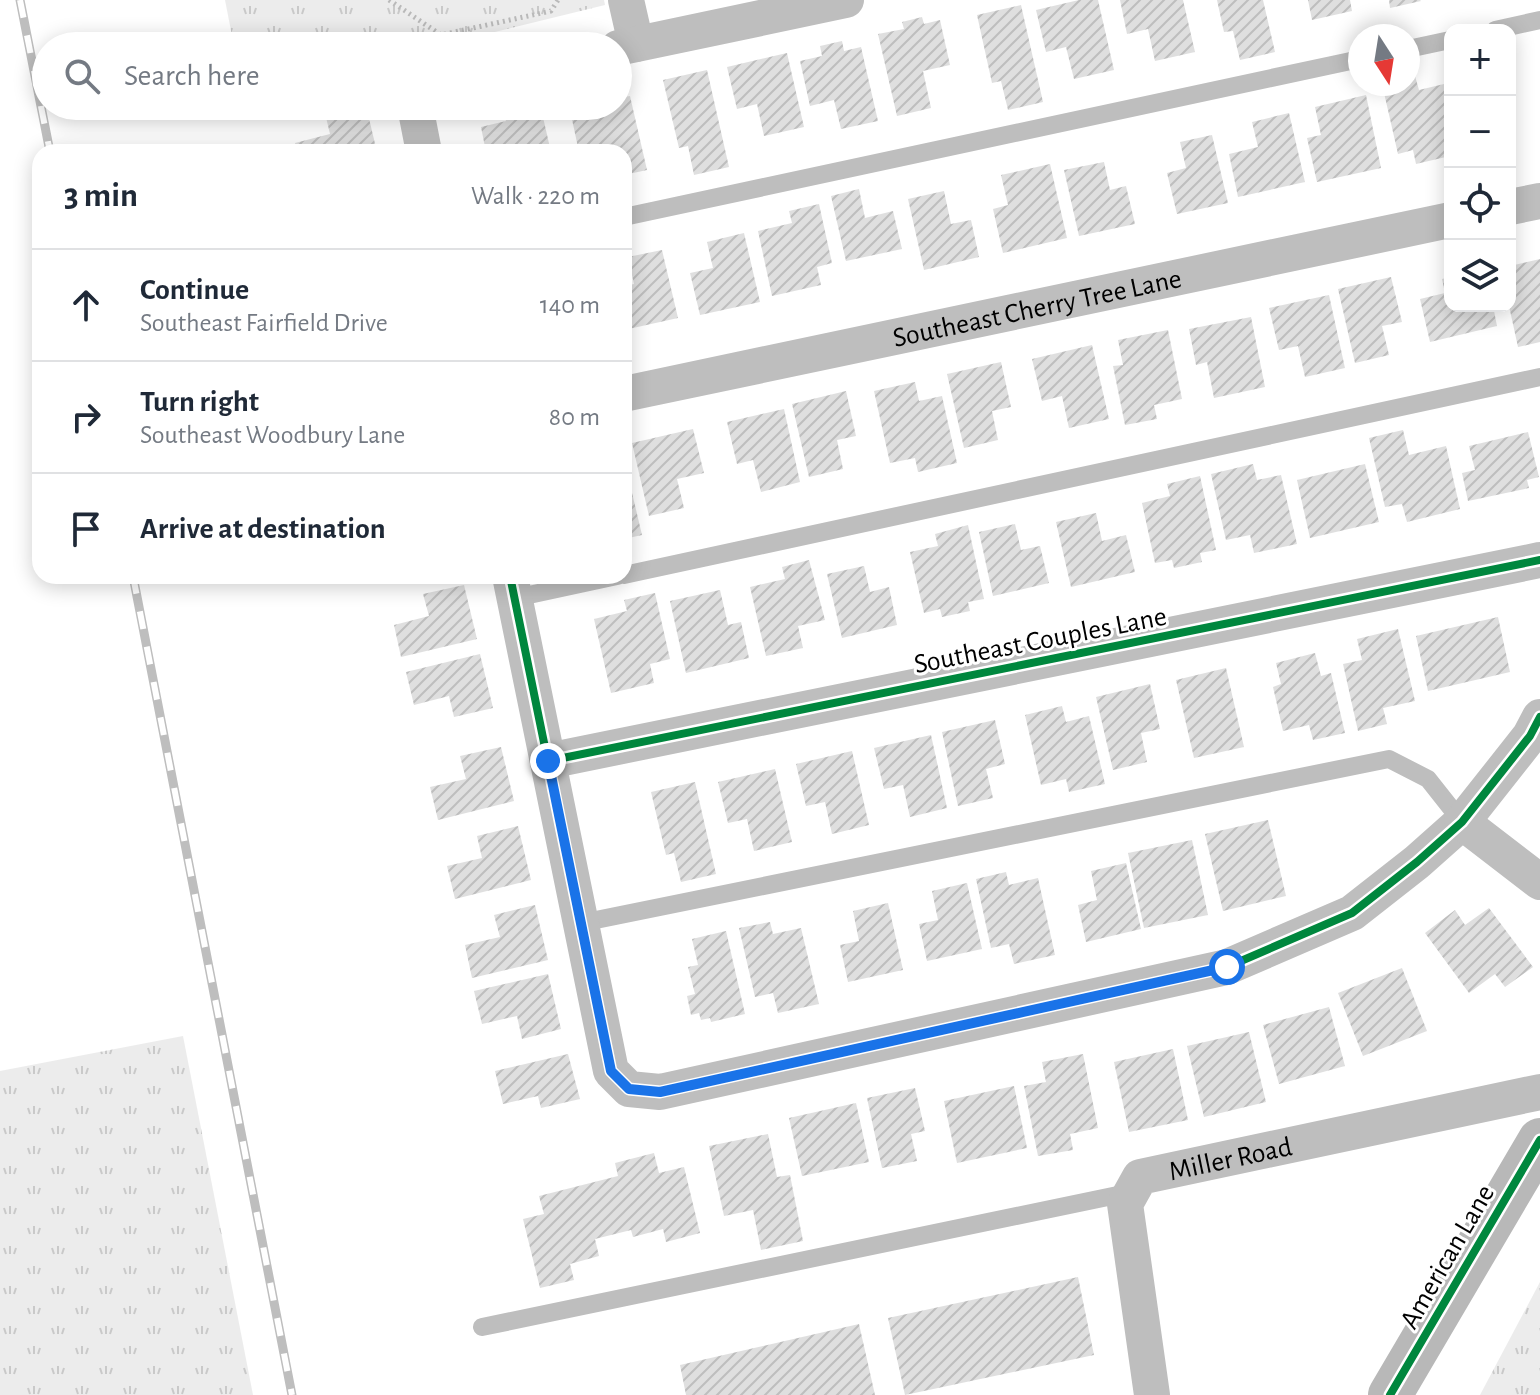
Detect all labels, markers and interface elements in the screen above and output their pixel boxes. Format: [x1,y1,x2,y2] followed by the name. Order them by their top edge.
[1348,24,1420,96] north arrow
[1444,24,1516,312] map controls
[1444,24,1516,96] button: +
[32,32,632,120] search box
[60,54,104,98] icon: search
[124,61,260,91] text: Search here
[1444,96,1516,168] button: −
[1444,168,1516,240] button: locate
[64,179,138,213] text: 3 min
[471,183,600,209] text: Walk · 220 m
[1444,240,1516,312] button: layers
[891,265,1184,353] street label: Southeast Cherry Tree Lane
[140,275,249,305] text: Continue
[64,283,108,327] icon: ahead
[540,292,600,318] text: 140 m
[140,310,388,336] text: Southeast Fairfield Drive
[140,387,259,417] text: Turn right
[64,395,108,439] icon: right
[549,404,600,430] text: 80 m
[140,422,405,448] text: Southeast Woodbury Lane
[64,507,108,551] icon: arrive
[140,514,386,544] text: Arrive at destination
[912,603,1169,679] street label: Southeast Couples Lane
[530,743,566,779] route end
[1209,949,1245,985] route start
[1167,1133,1295,1186] street label: Miller Road
[1395,1180,1500,1334] street label: American Lane

